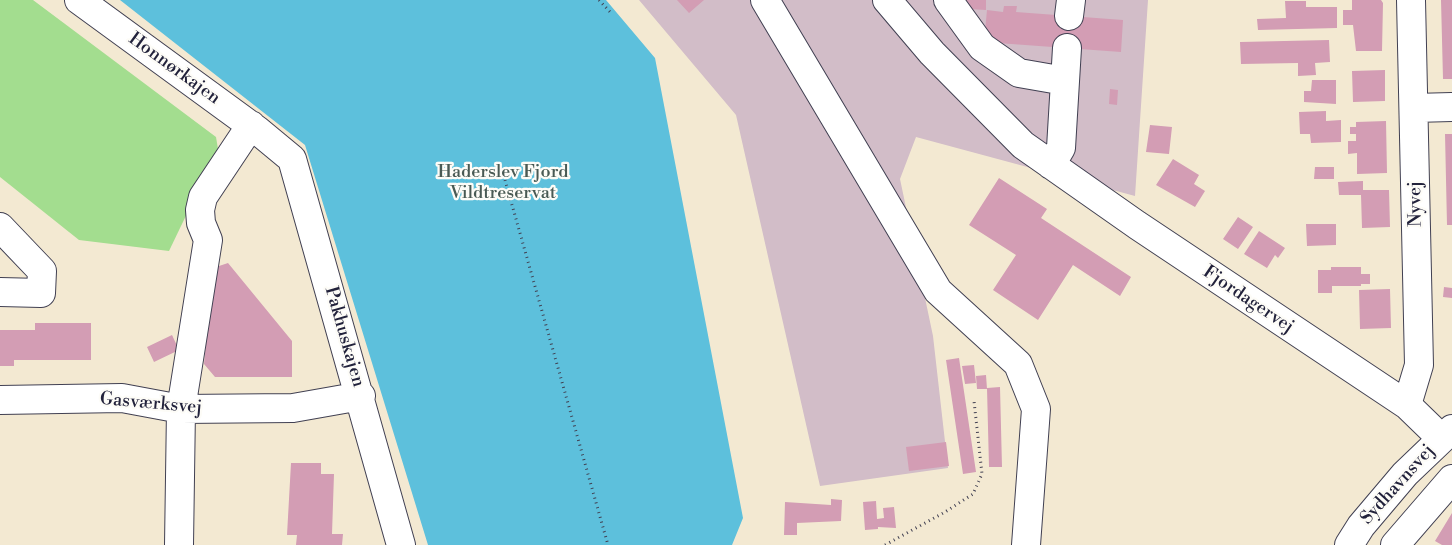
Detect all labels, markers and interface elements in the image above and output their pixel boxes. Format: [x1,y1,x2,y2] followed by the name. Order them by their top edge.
[124,28,224,110] street label: Honnørkajen
[437,162,569,204] park label: Haderslev Fjord Vildtreservat
[1405,181,1427,227] street label: Nyvej
[1198,262,1298,338] street label: Fjordagervej
[319,284,369,390] street label: Pakhuskajen
[99,389,203,419] street label: Gasværksvej
[1356,441,1440,529] street label: Sydhavnsvej

